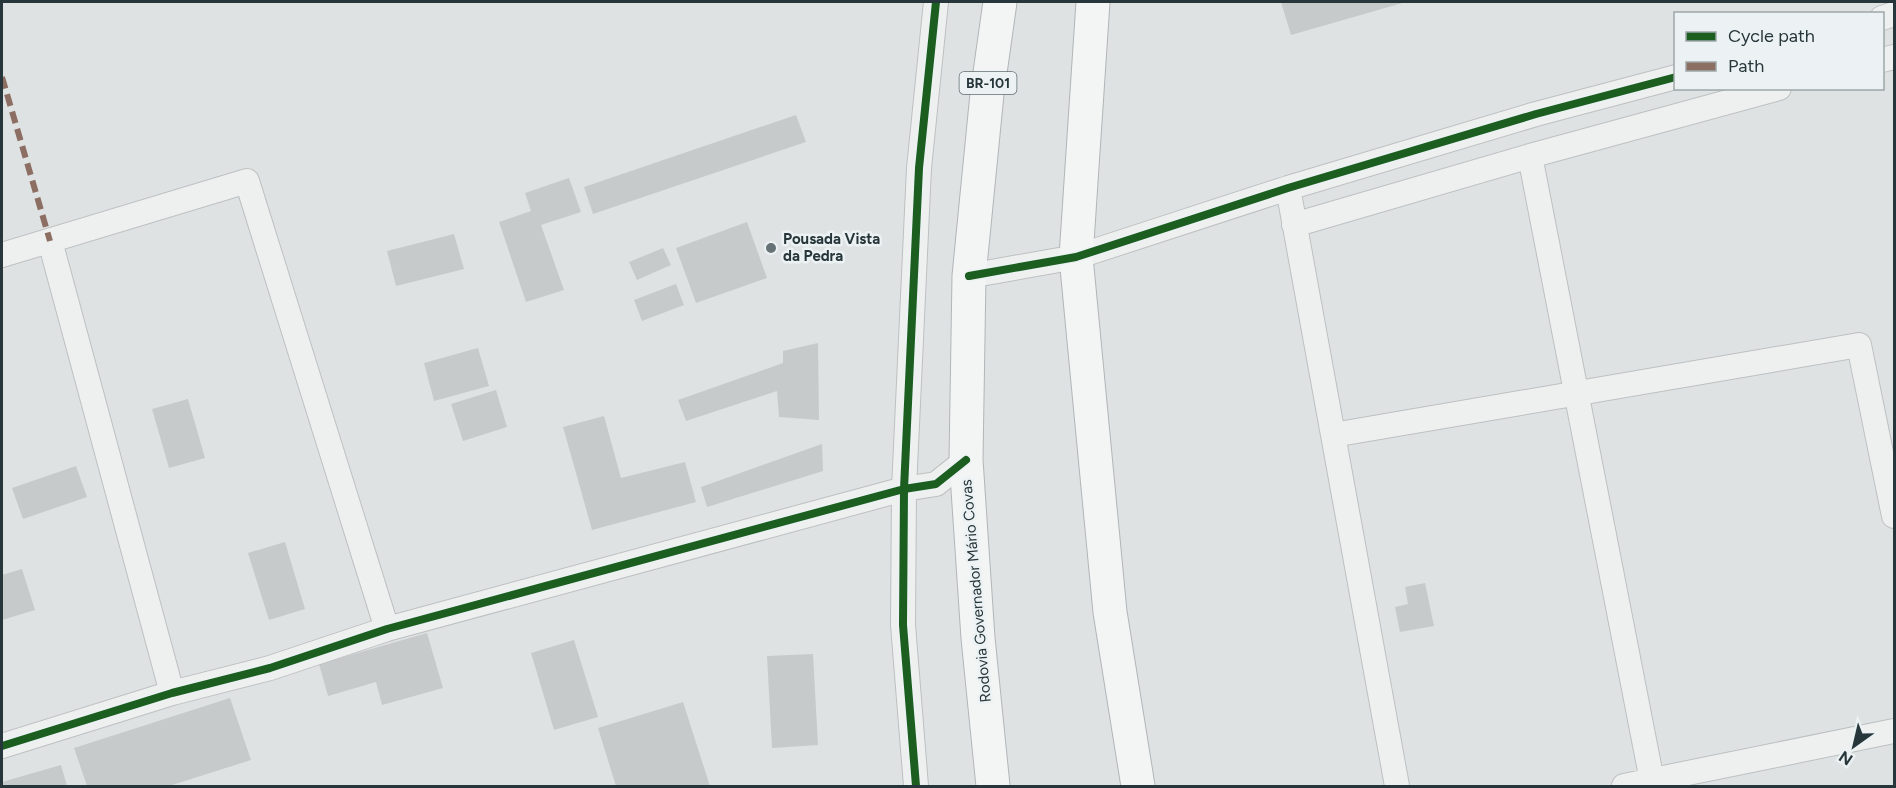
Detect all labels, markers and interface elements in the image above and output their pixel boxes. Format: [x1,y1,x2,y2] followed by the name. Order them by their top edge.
[1674,12,1884,90] legend
[1728,25,1815,47] text: Cycle path
[1728,55,1764,77] text: Path
[960,72,1016,94] road number: BR-101
[783,230,880,265] place label: Pousada Vista da Pedra
[764,241,778,255] marker: Pousada Vista da Pedra
[957,479,995,703] street label: Rodovia Governador Mário Covas
[1824,716,1884,776] north arrow
[1835,747,1856,769] text: N

